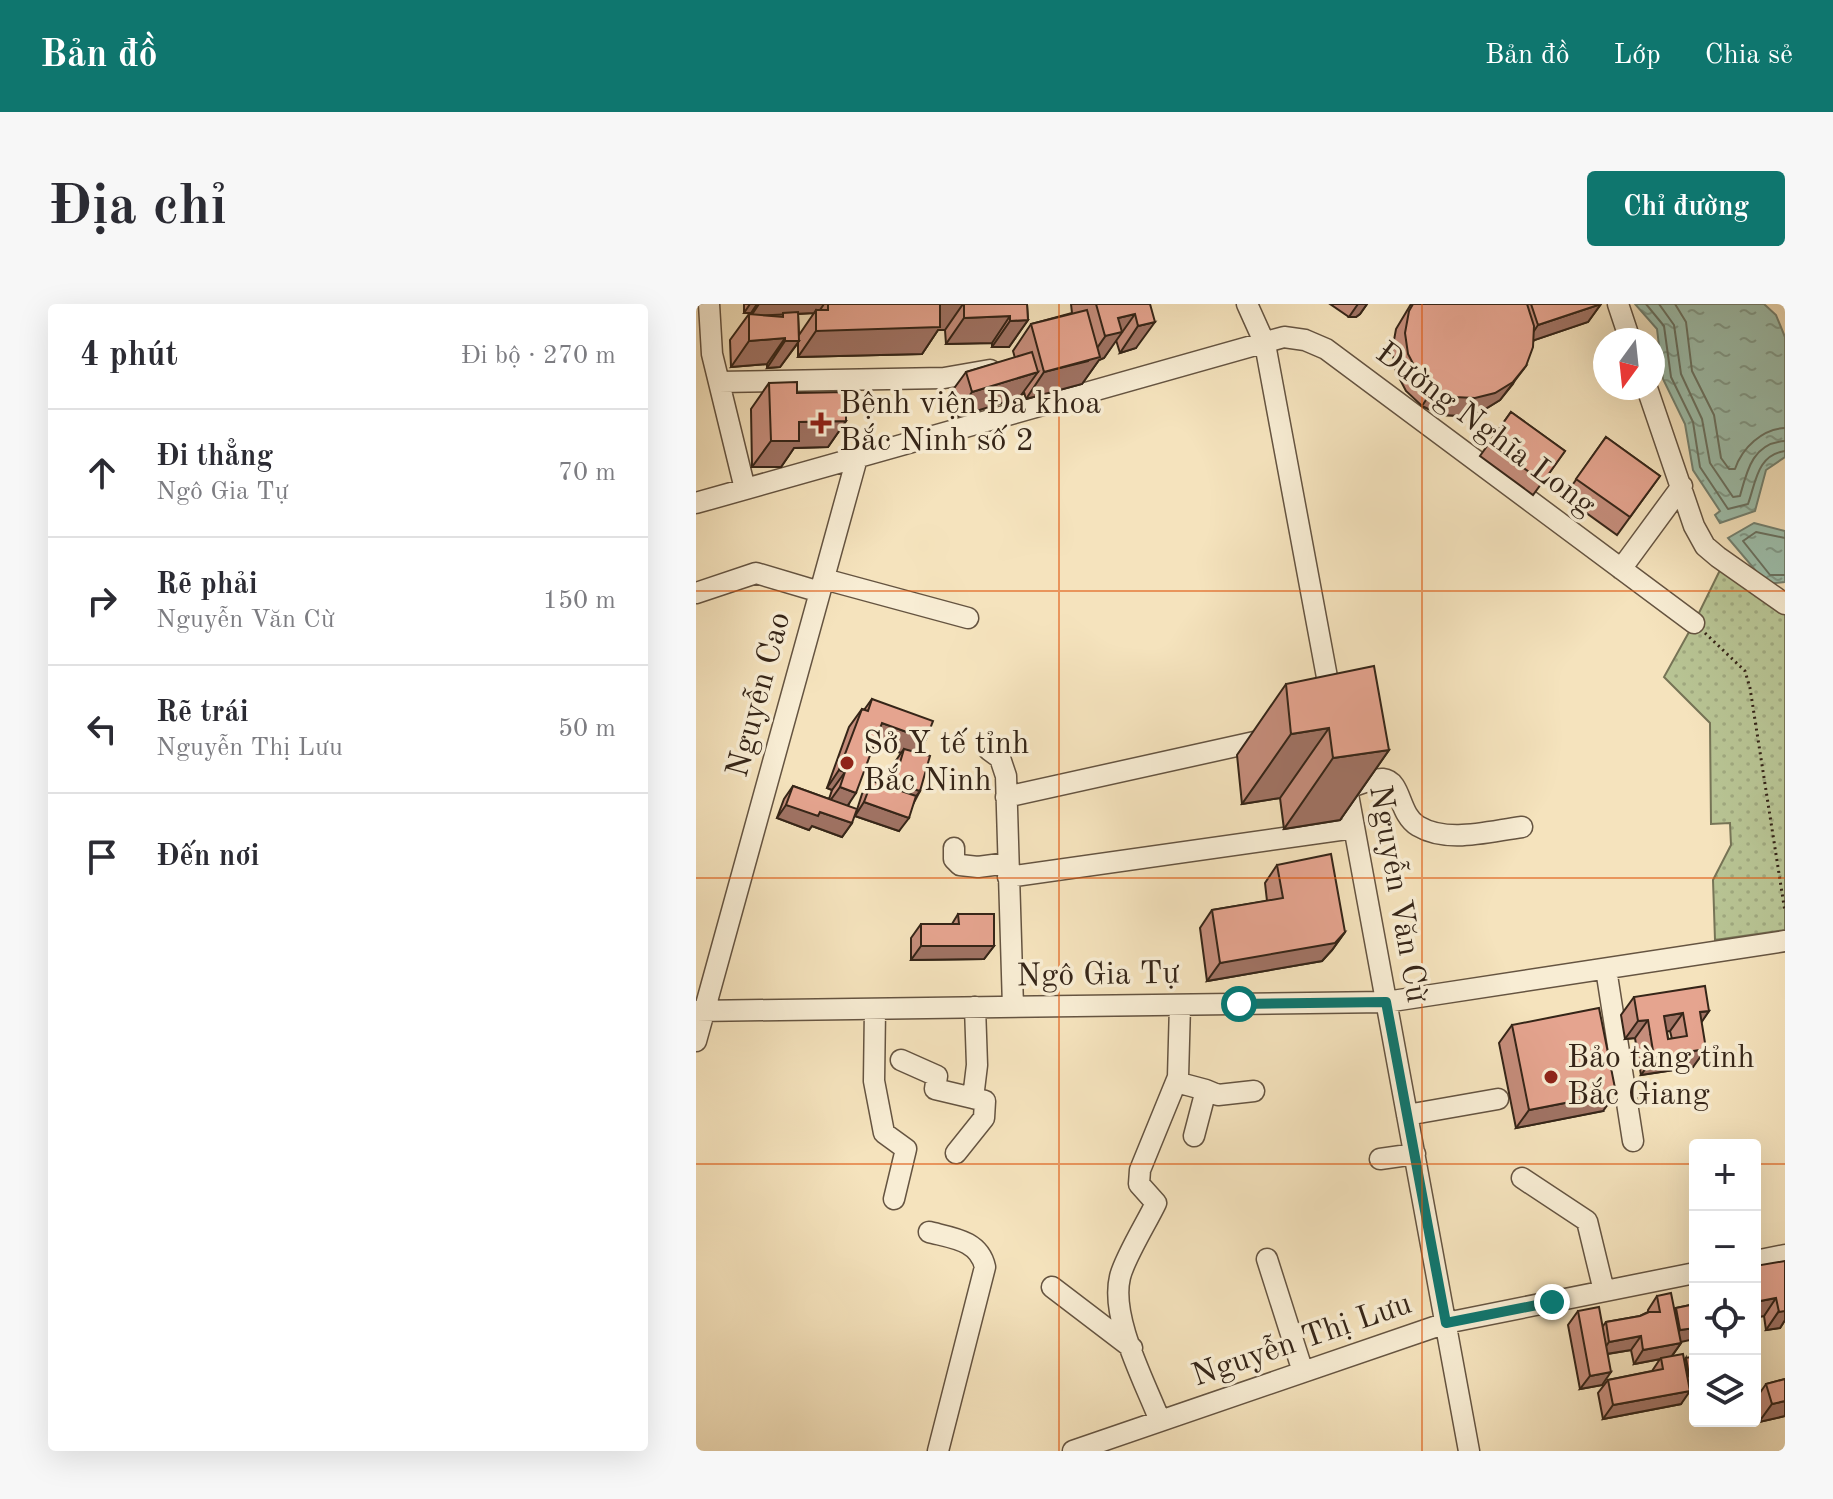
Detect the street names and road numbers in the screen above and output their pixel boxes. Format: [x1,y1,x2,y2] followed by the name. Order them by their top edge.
[1369,337,1601,523] street label: Đường Nghĩa Long
[721,608,797,781] street label: Nguyễn Cao
[1362,783,1434,1006] street label: Nguyễn Văn Cừ
[1016,959,1181,993] street label: Ngô Gia Tự
[1187,1287,1416,1394] street label: Nguyễn Thị Lưu

